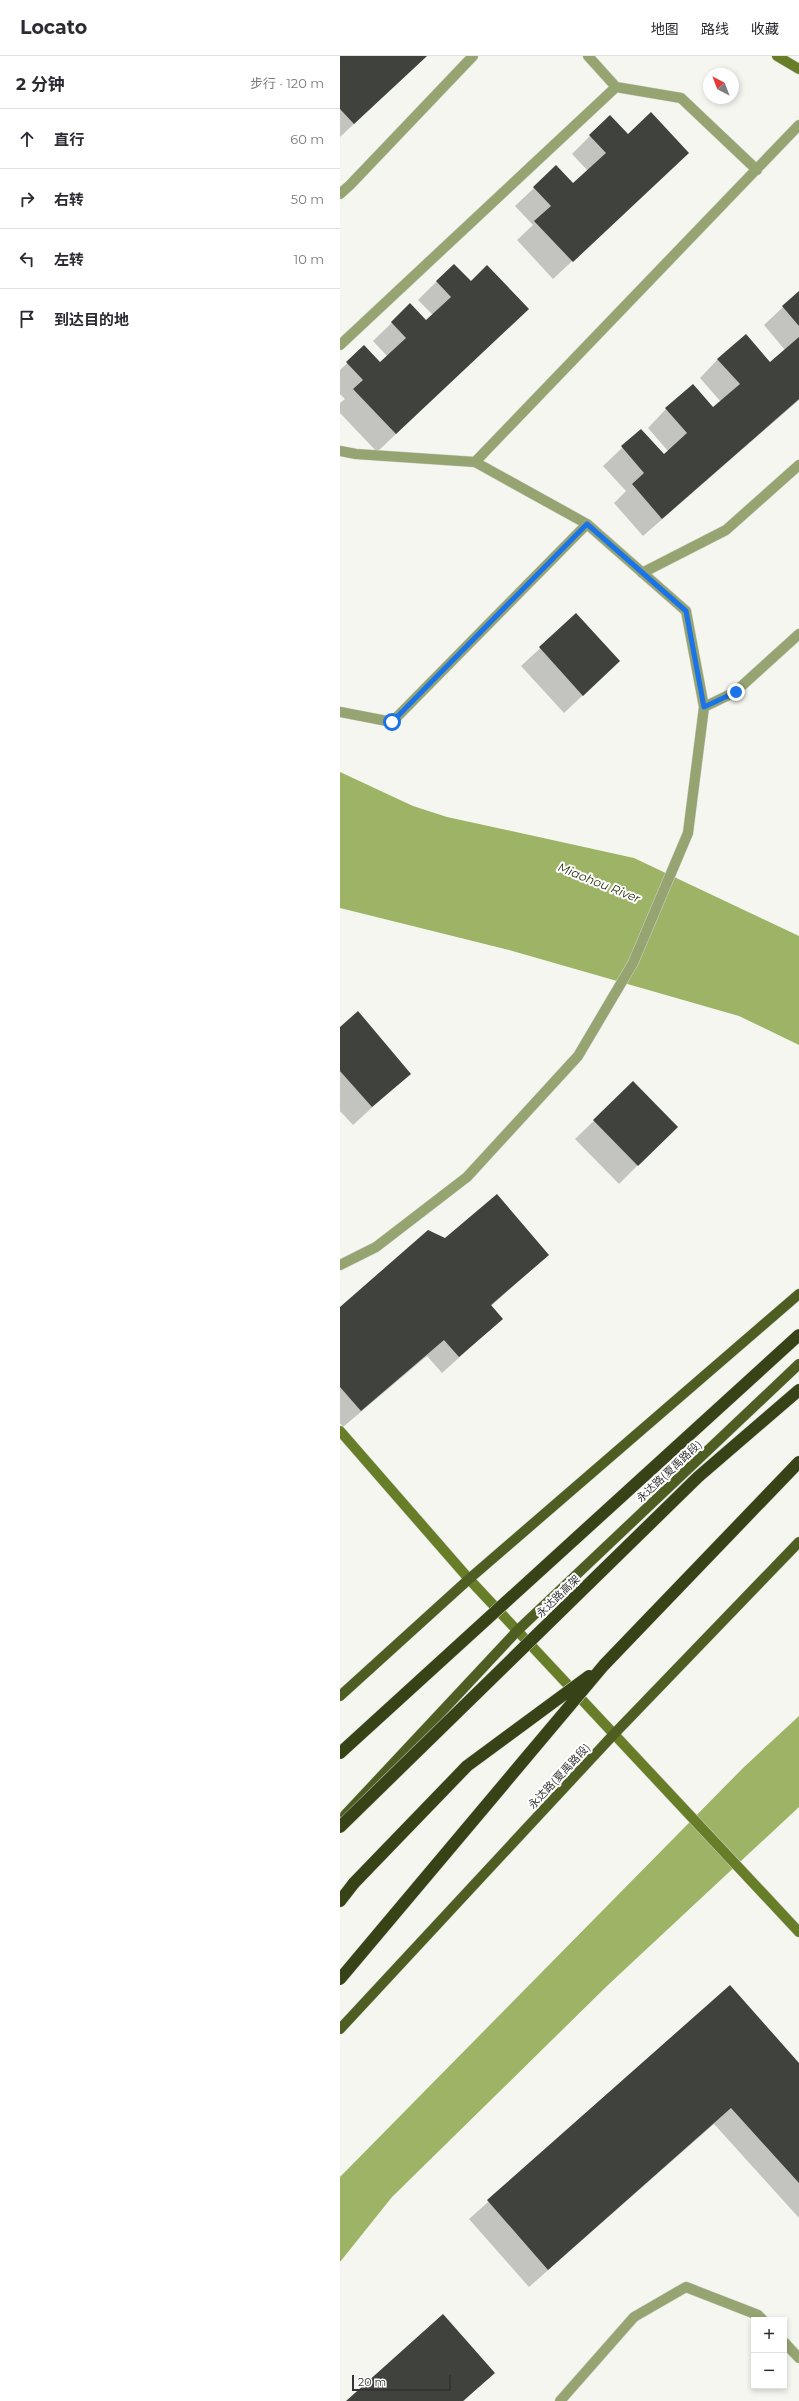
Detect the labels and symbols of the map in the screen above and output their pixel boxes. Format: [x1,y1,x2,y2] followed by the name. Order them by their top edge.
[703,68,739,104] north arrow
[727,683,745,701] route end
[383,713,401,731] route start
[556,859,643,906] water label: Miaohou River
[633,1437,705,1505] street label: 永达路(夏禹路段)
[533,1572,583,1620] street label: 永达路高架
[525,1740,593,1812] street label: 永达路(夏禹路段)
[352,2373,451,2392] scale bar

